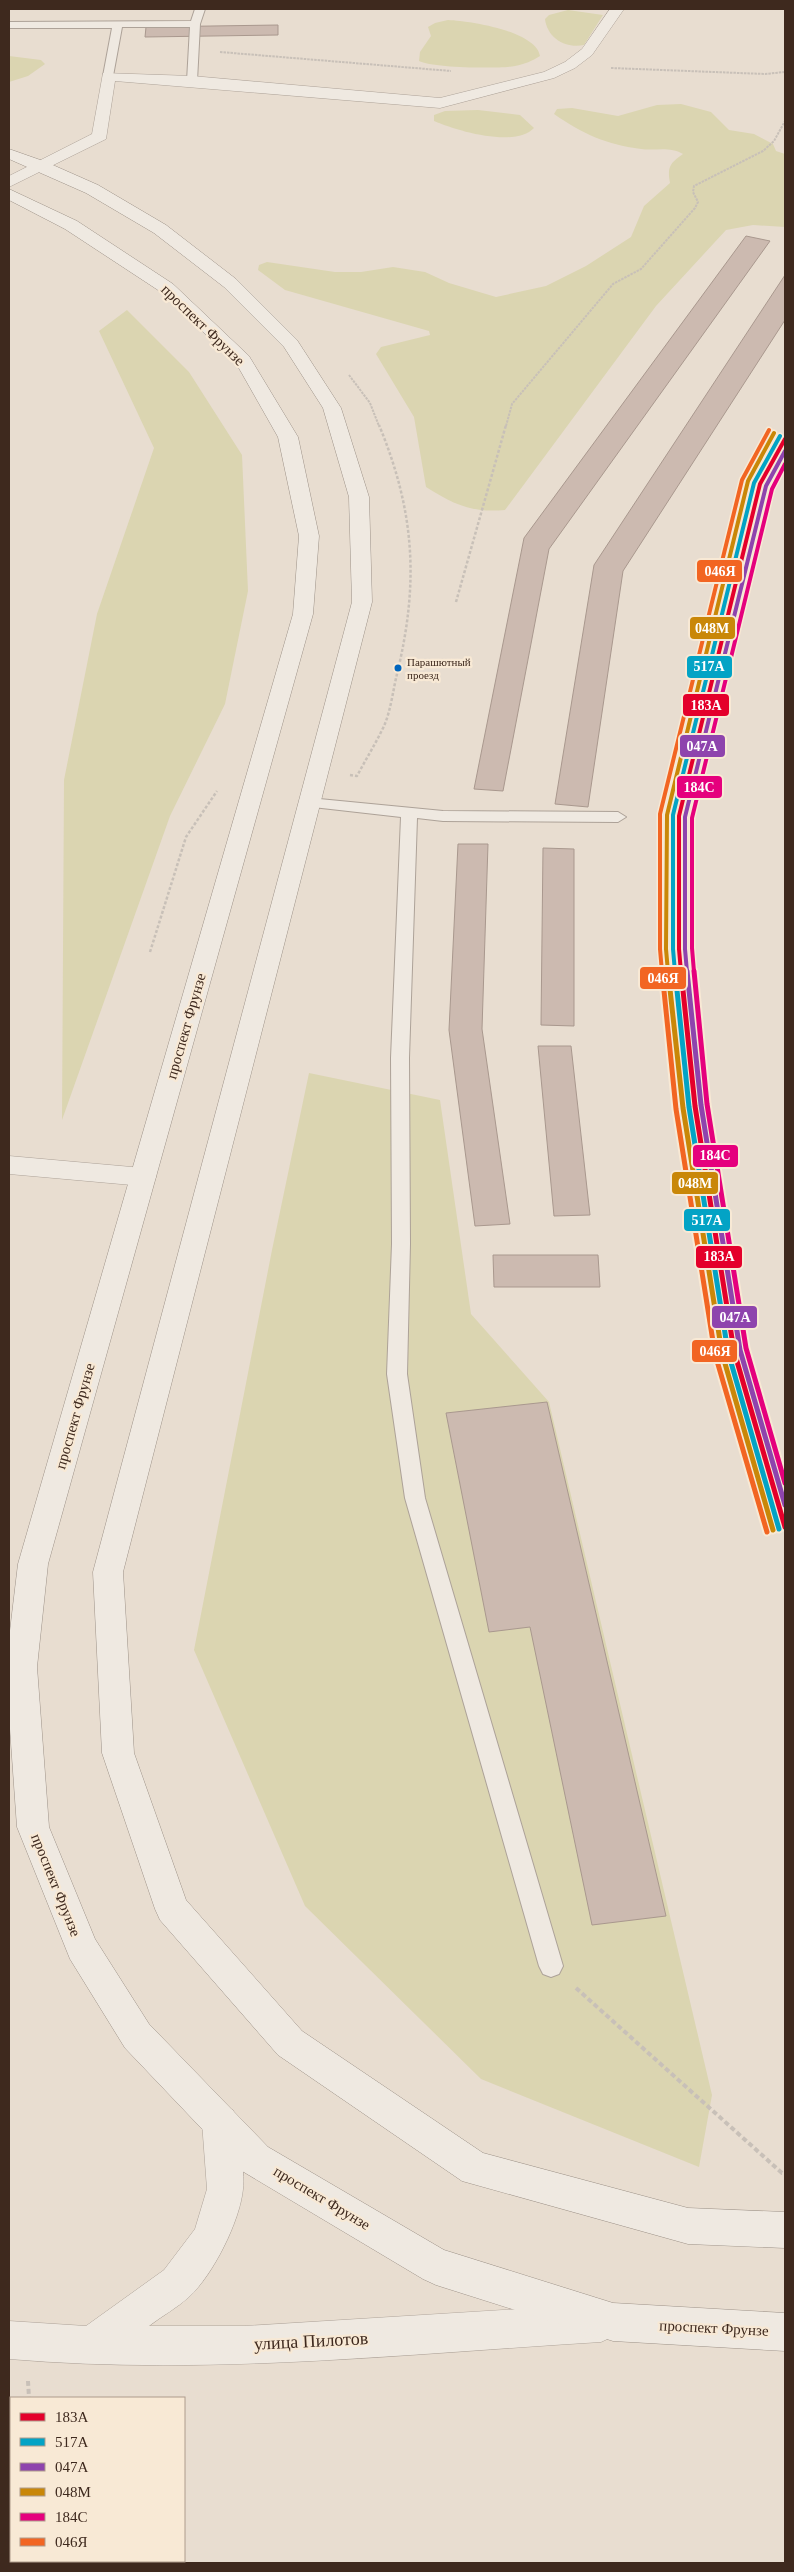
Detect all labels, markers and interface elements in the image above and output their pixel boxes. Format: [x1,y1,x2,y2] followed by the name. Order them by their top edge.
[158,281,248,369] street label: проспект Фрунзе
[696,559,743,583] line badge: 046Я
[704,564,736,579] text: 046Я
[689,616,736,640] line badge: 048М
[695,621,729,636] text: 048М
[686,655,733,679] line badge: 517А
[407,656,471,681] place label: Парашютный проезд
[693,659,725,674] text: 517А
[393,663,403,673] marker: Парашютный проезд
[682,693,730,717] line badge: 183А
[690,698,722,713] text: 183А
[679,734,726,758] line badge: 047А
[686,739,718,754] text: 047А
[676,775,723,799] line badge: 184С
[683,780,715,795] text: 184С
[639,966,687,990] line badge: 046Я
[163,971,209,1081] street label: проспект Фрунзе
[647,971,679,986] text: 046Я
[692,1144,739,1168] line badge: 184С
[699,1148,731,1163] text: 184С
[671,1171,719,1195] line badge: 048М
[678,1176,712,1191] text: 048М
[683,1208,731,1232] line badge: 517А
[691,1213,723,1228] text: 517А
[695,1245,743,1269] line badge: 183А
[703,1249,735,1264] text: 183А
[711,1305,758,1329] line badge: 047А
[719,1310,751,1325] text: 047А
[691,1339,738,1363] line badge: 046Я
[699,1344,731,1359] text: 046Я
[52,1361,98,1471] street label: проспект Фрунзе
[28,1831,84,1939] street label: проспект Фрунзе
[271,2163,373,2233] street label: проспект Фрунзе
[659,2317,769,2339] street label: проспект Фрунзе
[253,2328,369,2354] street label: улица Пилотов
[10,2397,185,2562] legend
[55,2409,89,2425] text: 183А
[55,2434,89,2450] text: 517А
[55,2459,89,2475] text: 047А
[55,2484,91,2500] text: 048М
[55,2509,88,2525] text: 184С
[55,2534,88,2550] text: 046Я

